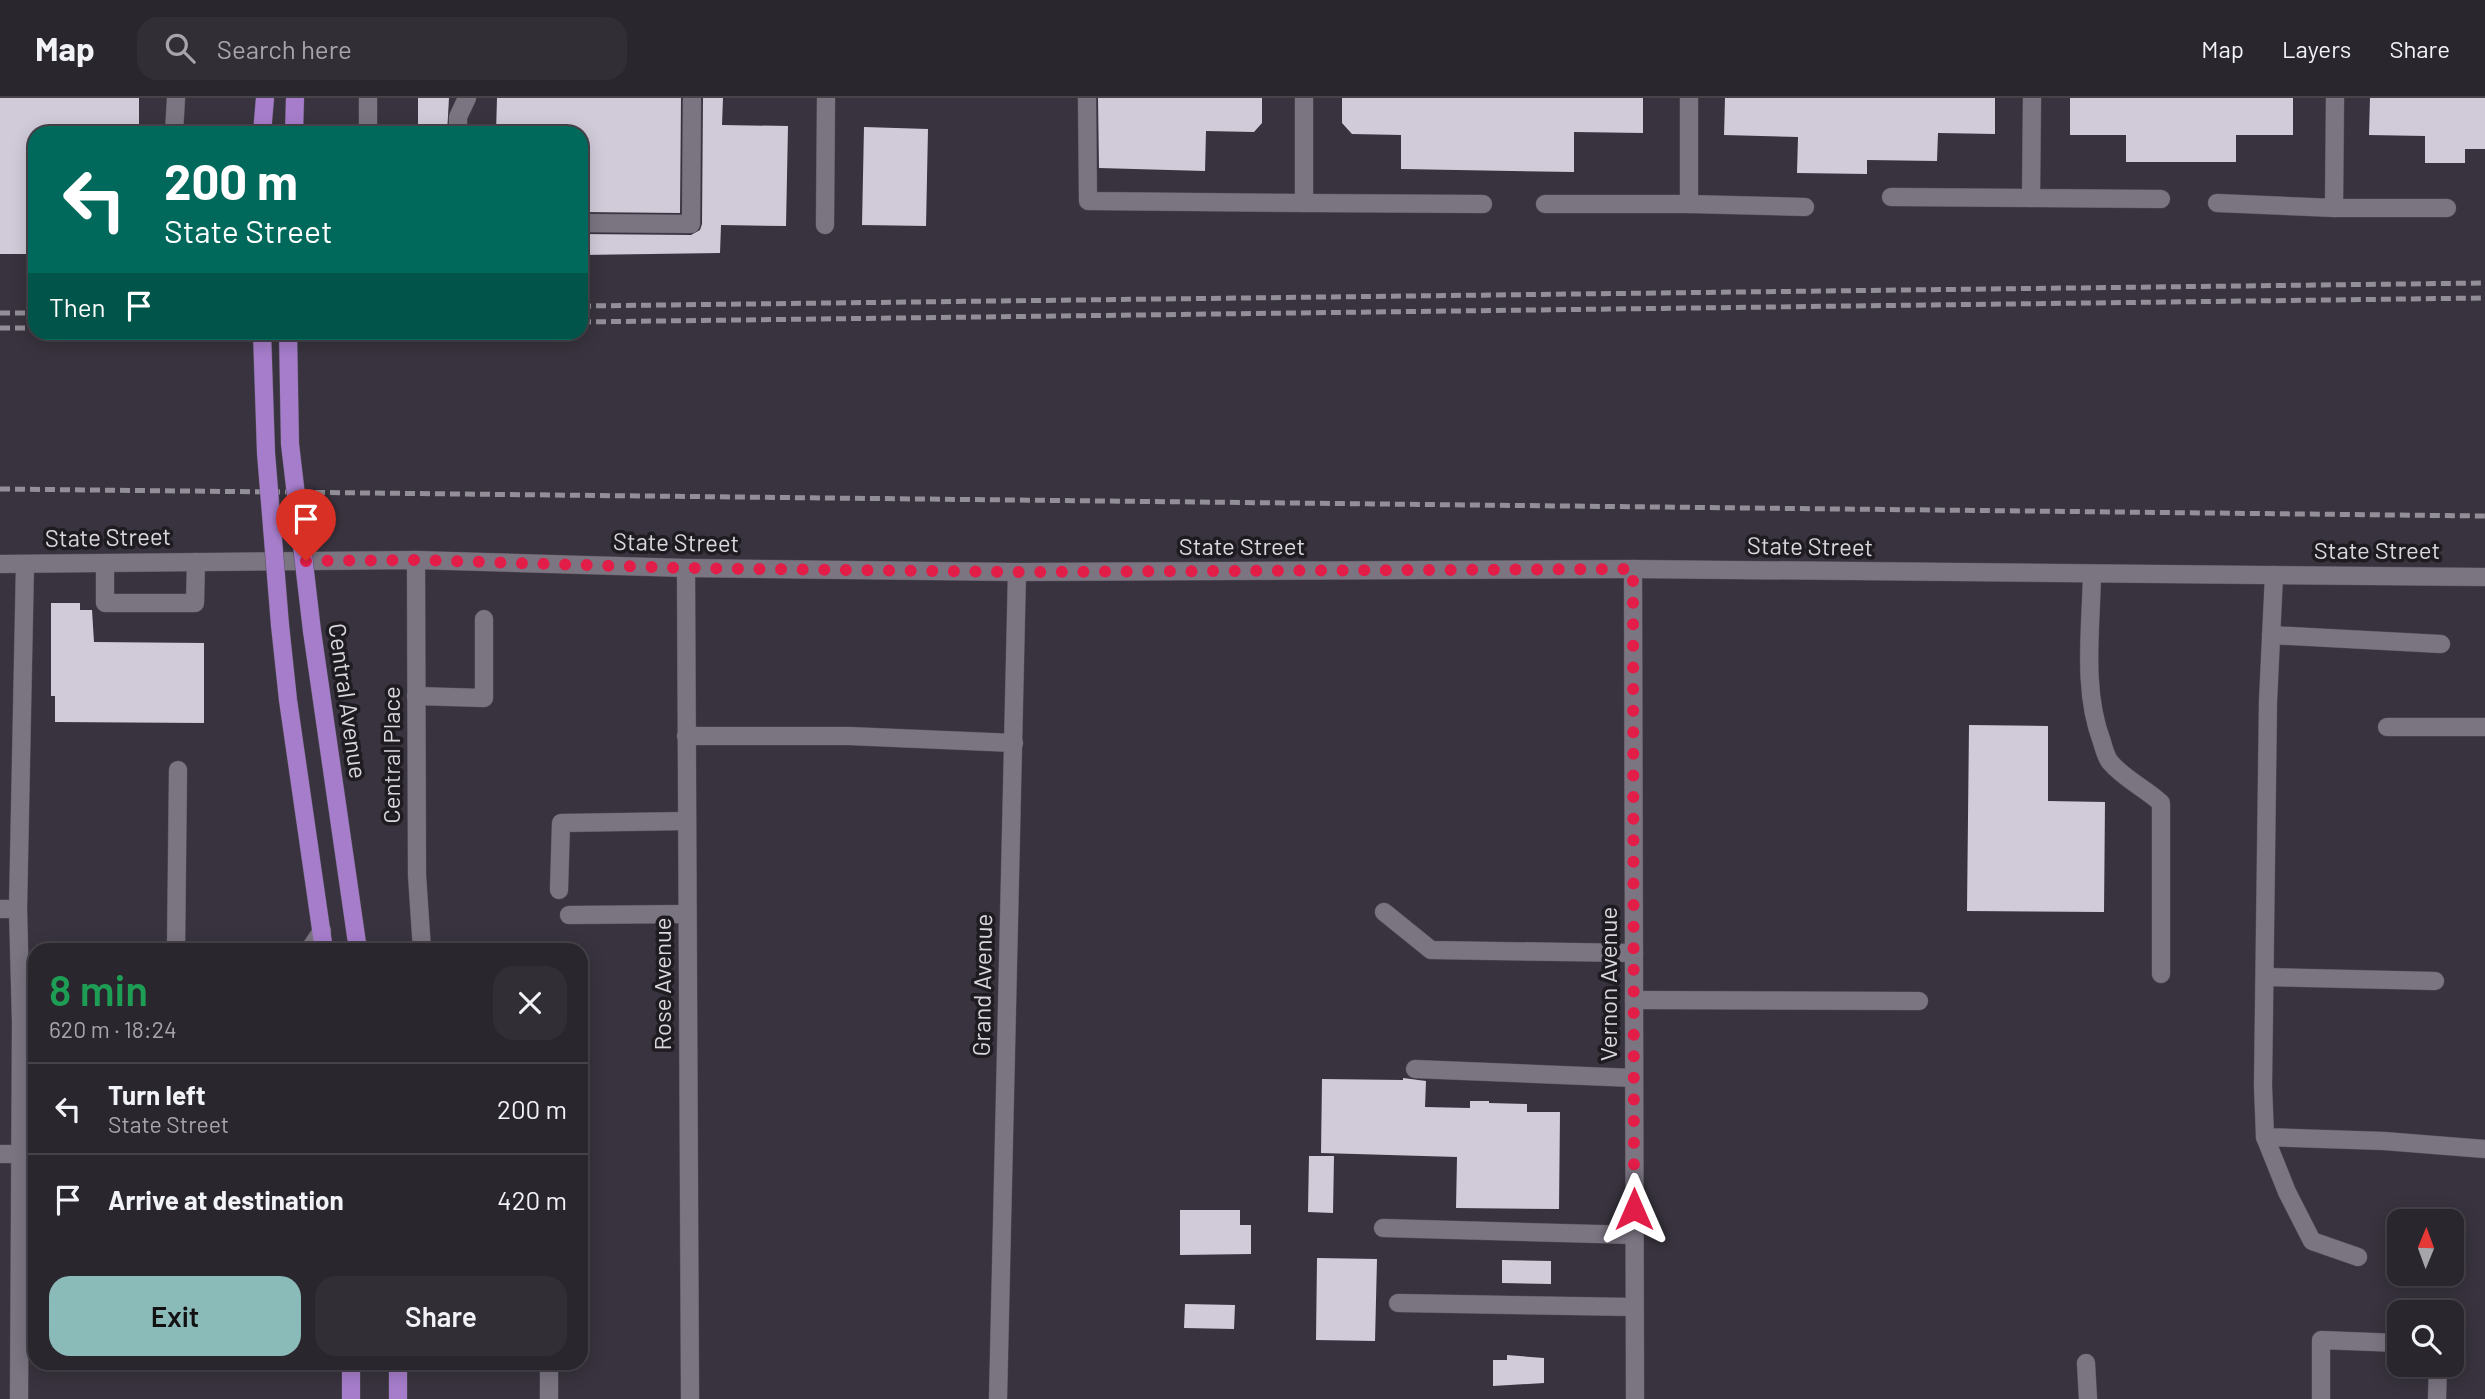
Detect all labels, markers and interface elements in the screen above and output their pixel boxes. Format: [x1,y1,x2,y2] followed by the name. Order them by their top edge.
[137,17,627,80] search box
[35,28,95,68] text: Map
[161,29,199,67] icon: search
[217,33,352,64] text: Search here
[2201,34,2244,63] text: Map
[2282,34,2351,63] text: Layers
[2389,34,2450,63] text: Share
[164,151,298,210] text: 200 m
[49,154,140,245] icon: left
[164,211,333,249] text: State Street
[120,287,158,325] icon: arrive
[49,291,106,322] text: Then
[276,489,336,561] pin
[287,500,325,538] icon: arrive
[45,521,171,552] street label: State Street
[613,526,739,557] street label: State Street
[1747,530,1873,561] street label: State Street
[1179,531,1305,560] street label: State Street
[2314,535,2440,564] street label: State Street
[323,621,374,780] street label: Central Avenue
[376,686,405,824] street label: Central Place
[1593,907,1622,1061] street label: Vernon Avenue
[966,913,997,1057] street label: Grand Avenue
[647,917,676,1051] street label: Rose Avenue
[49,964,148,1014] text: 8 min
[493,966,567,1040] button: close
[49,1015,177,1043] text: 620 m · 18:24
[108,1079,206,1110] text: Turn left
[49,1090,87,1128] icon: left
[497,1093,567,1124] text: 200 m
[108,1110,229,1138] text: State Street
[1597,1172,1671,1246] position arrow
[49,1181,87,1219] icon: arrive
[108,1184,344,1215] text: Arrive at destination
[497,1184,567,1215] text: 420 m
[2387,1209,2464,1286] north arrow
[2387,1209,2464,1377] map controls
[49,1276,301,1356] button: Exit
[315,1276,567,1356] button: Share
[2387,1300,2464,1377] button: search

